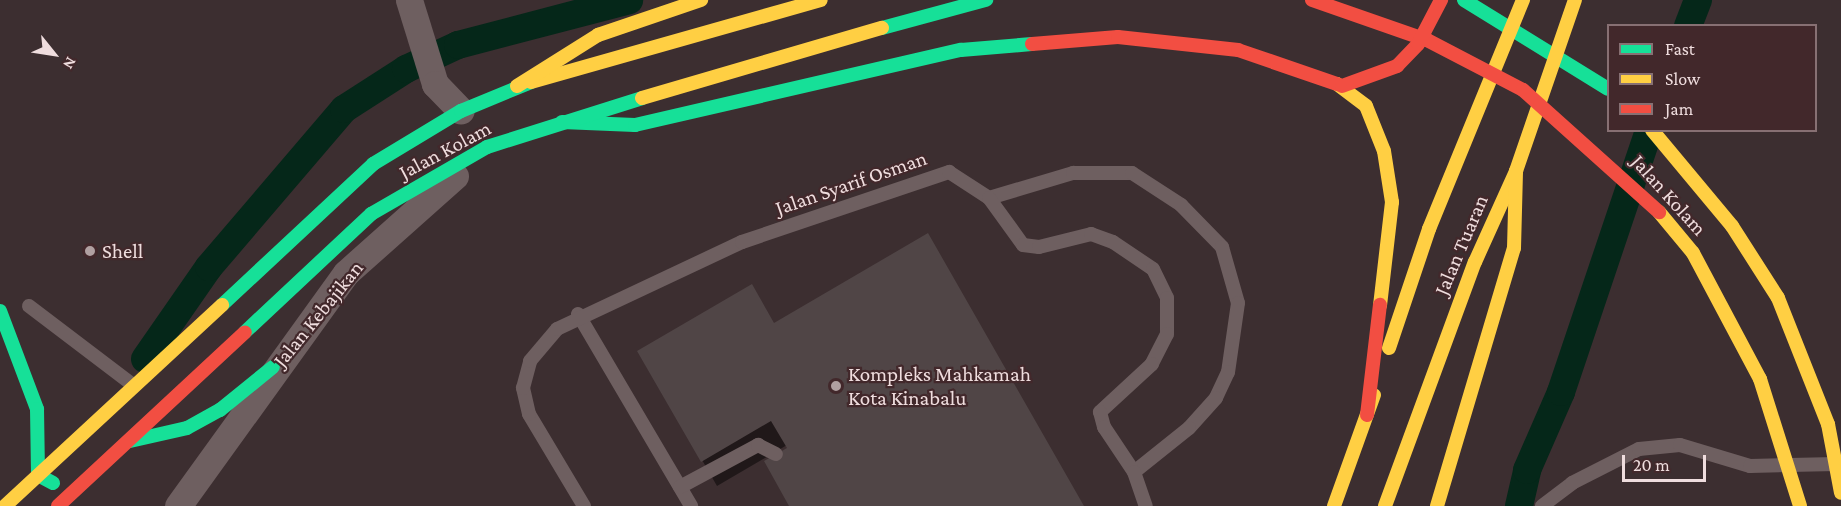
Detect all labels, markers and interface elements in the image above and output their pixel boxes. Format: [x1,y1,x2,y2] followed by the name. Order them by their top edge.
[24,24,84,84] north arrow
[1607,24,1817,132] legend
[1665,39,1695,59] text: Fast
[60,54,80,72] text: N
[1665,69,1700,89] text: Slow
[1665,99,1693,119] text: Jam
[395,115,495,185] street label: Jalan Kolam
[772,145,930,221] street label: Jalan Syarif Osman
[1626,149,1712,241] street label: Jalan Kolam
[1429,191,1493,299] street label: Jalan Tuaran
[102,238,143,264] place label: Shell
[83,244,97,258] marker: Shell
[268,256,368,372] street label: Jalan Kebajikan
[848,361,1031,411] place label: Kompleks Mahkamah Kota Kinabalu
[829,379,843,393] marker: Kompleks Mahkamah Kota Kinabalu
[1625,443,1709,481] scale bar
[1633,455,1670,475] text: 20 m

